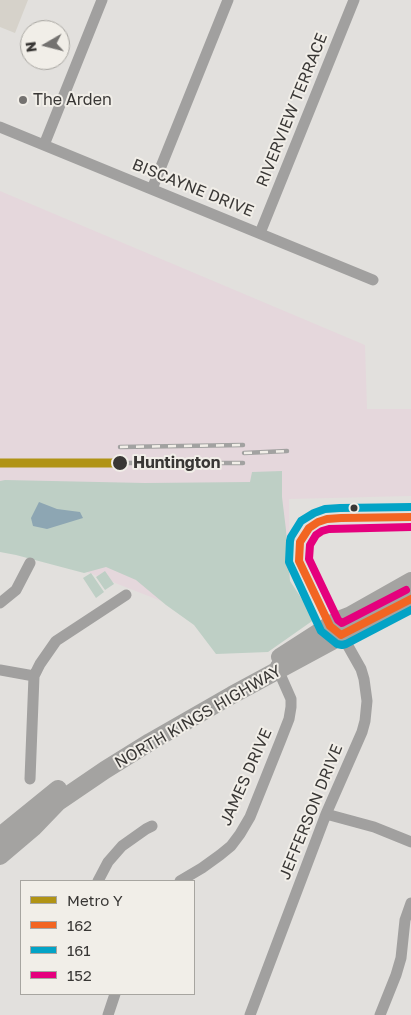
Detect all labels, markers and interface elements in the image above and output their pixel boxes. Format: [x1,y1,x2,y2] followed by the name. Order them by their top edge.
[20,20,70,70] north arrow
[252,30,332,190] street label: RIVERVIEW TERRACE
[21,41,40,53] text: N
[33,90,112,110] place label: The Arden
[17,94,29,106] marker: The Arden
[129,155,257,221] street label: BISCAYNE DRIVE
[133,453,220,473] place label: Huntington
[111,454,129,472] marker: Huntington
[349,503,359,513] unlabelled marker
[111,661,285,773] street label: NORTH KINGS HIGHWAY
[216,725,276,829] street label: JAMES DRIVE
[275,742,347,882] street label: JEFFERSON DRIVE
[20,880,195,995] legend
[67,891,123,909] text: Metro Y
[67,916,92,934] text: 162
[67,941,91,959] text: 161
[67,966,92,984] text: 152

